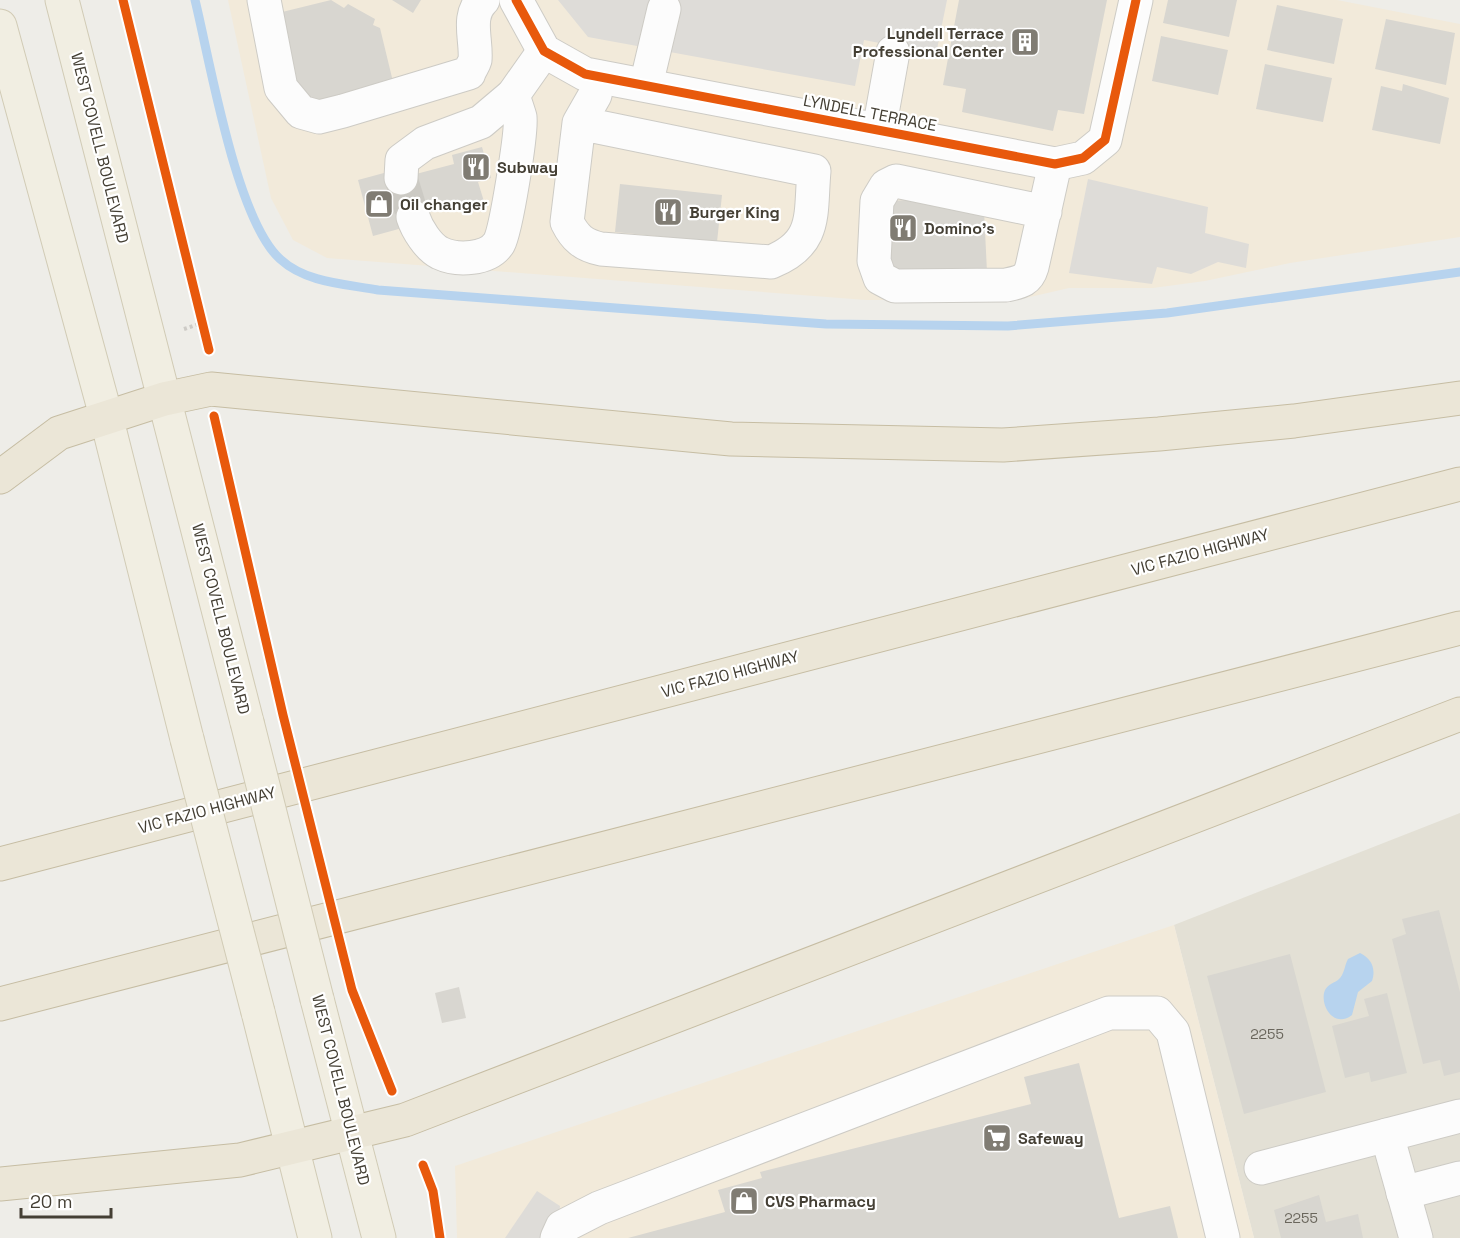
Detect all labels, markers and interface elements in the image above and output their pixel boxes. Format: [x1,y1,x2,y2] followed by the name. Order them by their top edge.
[853,23,1004,62] place label: Lyndell Terrace Professional Center
[1009,26,1041,58] building icon: Lyndell Terrace Professional Center
[66,50,134,246] street label: WEST COVELL BOULEVARD
[802,90,938,136] street label: LYNDELL TERRACE
[460,151,492,183] restaurant icon: Subway
[497,157,558,178] place label: Subway
[363,188,395,220] shop icon: Oil changer
[400,194,488,215] place label: Oil changer
[652,196,684,228] restaurant icon: Burger King
[689,202,780,223] place label: Burger King
[887,212,919,244] restaurant icon: Domino's
[924,218,995,239] place label: Domino's
[187,521,255,717] street label: WEST COVELL BOULEVARD
[1129,523,1271,580] street label: VIC FAZIO HIGHWAY
[659,645,801,702] street label: VIC FAZIO HIGHWAY
[136,781,278,838] street label: VIC FAZIO HIGHWAY
[307,992,375,1188] street label: WEST COVELL BOULEVARD
[1250,1025,1284,1043] house number: 2255
[981,1122,1013,1154] supermarket icon: Safeway
[1018,1128,1084,1149] place label: Safeway
[21,1181,111,1219] scale bar
[728,1185,760,1217] shop icon: CVS Pharmacy
[30,1190,73,1213] text: 20 m
[765,1191,876,1212] place label: CVS Pharmacy
[1284,1209,1318,1227] house number: 2255

